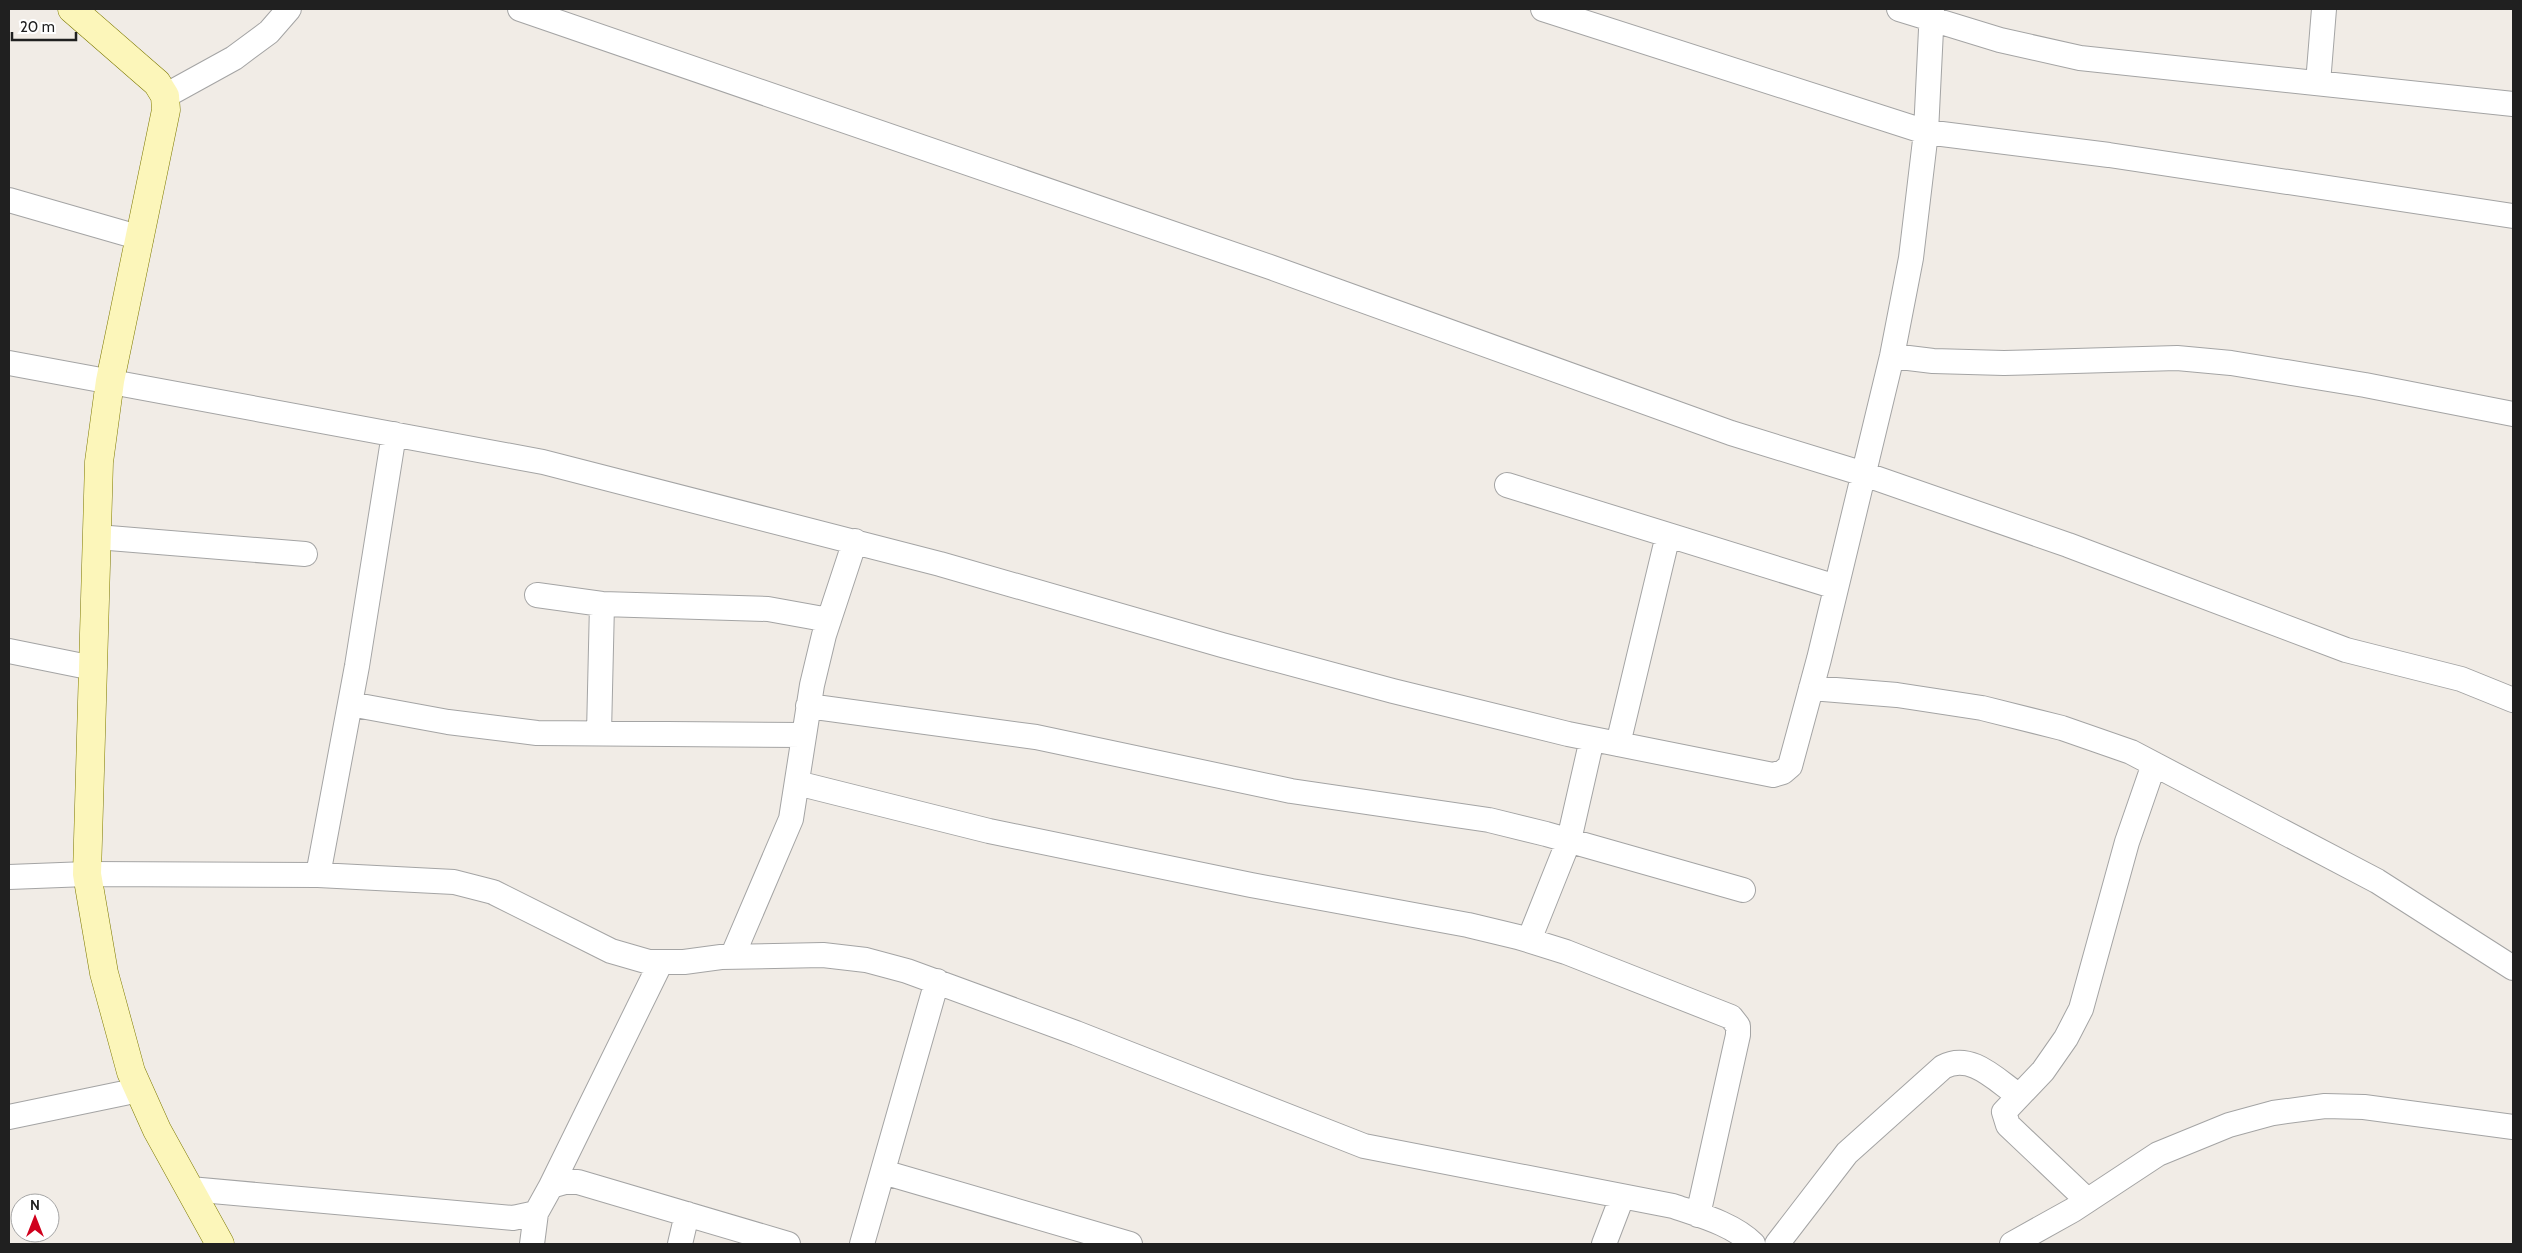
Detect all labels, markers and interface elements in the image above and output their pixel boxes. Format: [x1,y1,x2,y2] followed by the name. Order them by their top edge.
[12,10,76,42] scale bar
[20,18,55,36] text: 20 m
[10,1193,60,1243] north arrow
[30,1196,40,1214] text: N

